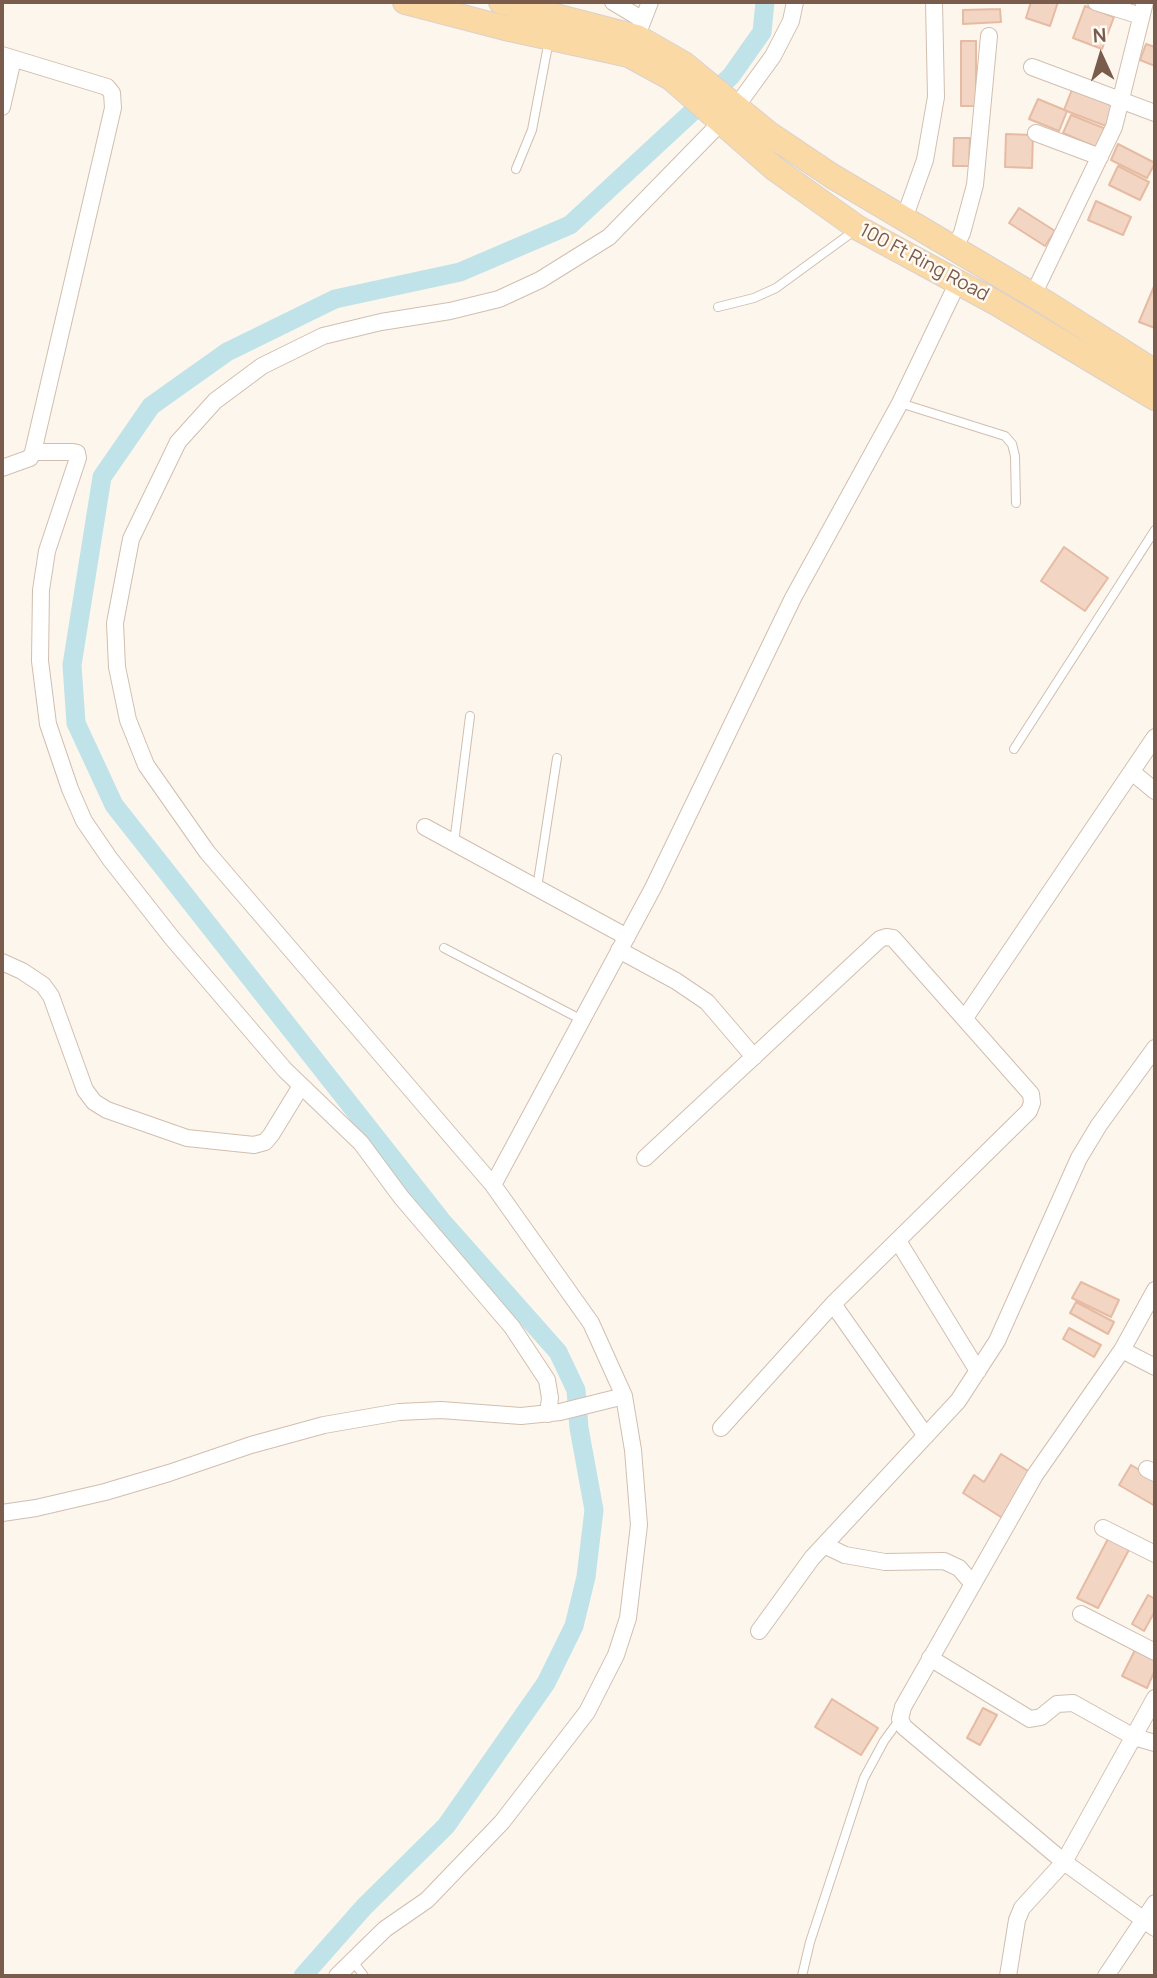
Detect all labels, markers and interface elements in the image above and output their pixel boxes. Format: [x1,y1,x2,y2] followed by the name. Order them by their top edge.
[1066,21,1136,91] north arrow
[1092,22,1107,48] text: N
[855,219,993,307] street label: 100 Ft Ring Road

